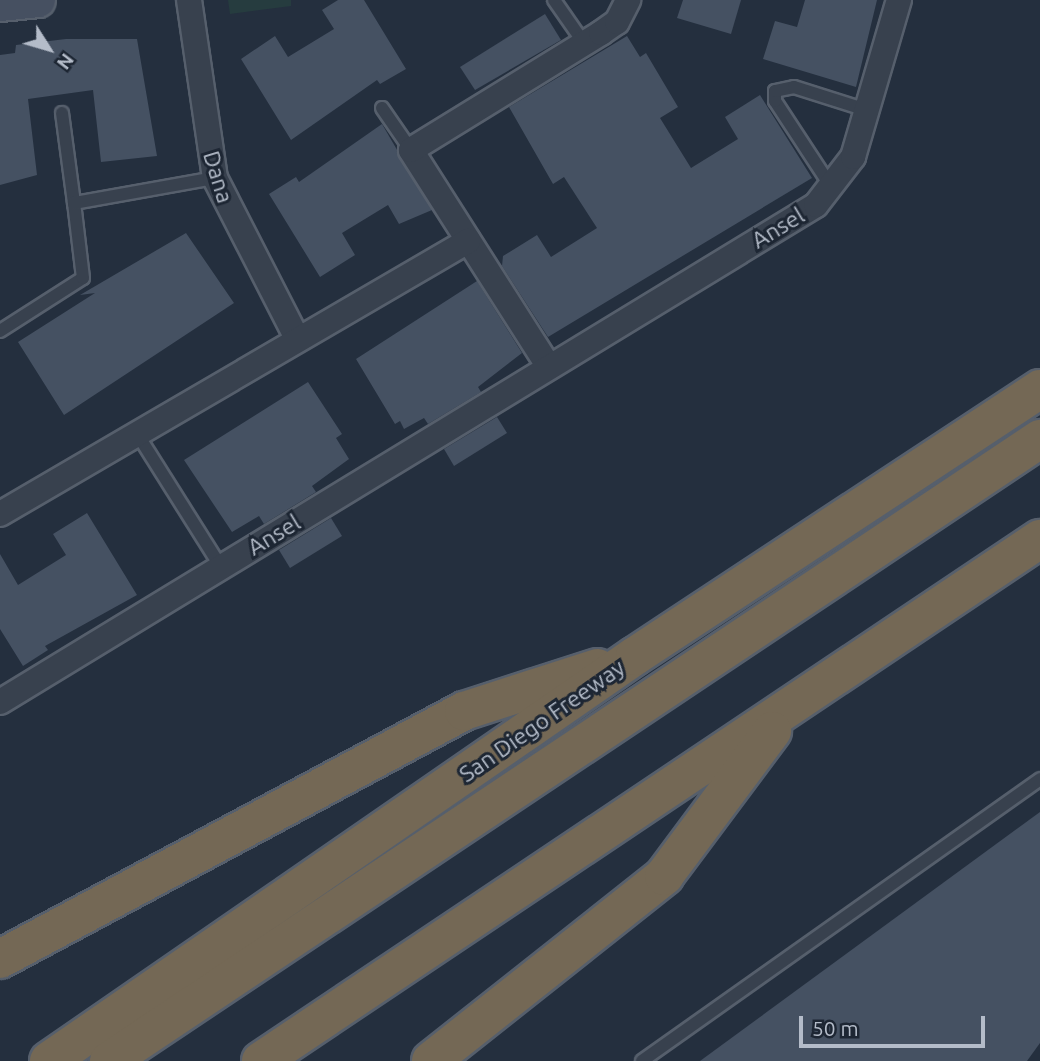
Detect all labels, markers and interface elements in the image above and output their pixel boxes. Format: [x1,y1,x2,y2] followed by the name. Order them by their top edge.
[14,14,84,84] north arrow
[53,49,79,74] text: N
[197,148,239,206] street label: Dana
[747,202,809,254] street label: Ansel
[243,509,305,561] street label: Ansel
[454,654,630,788] street label: San Diego Freeway
[802,1002,988,1046] scale bar
[812,1016,859,1040] text: 50 m

